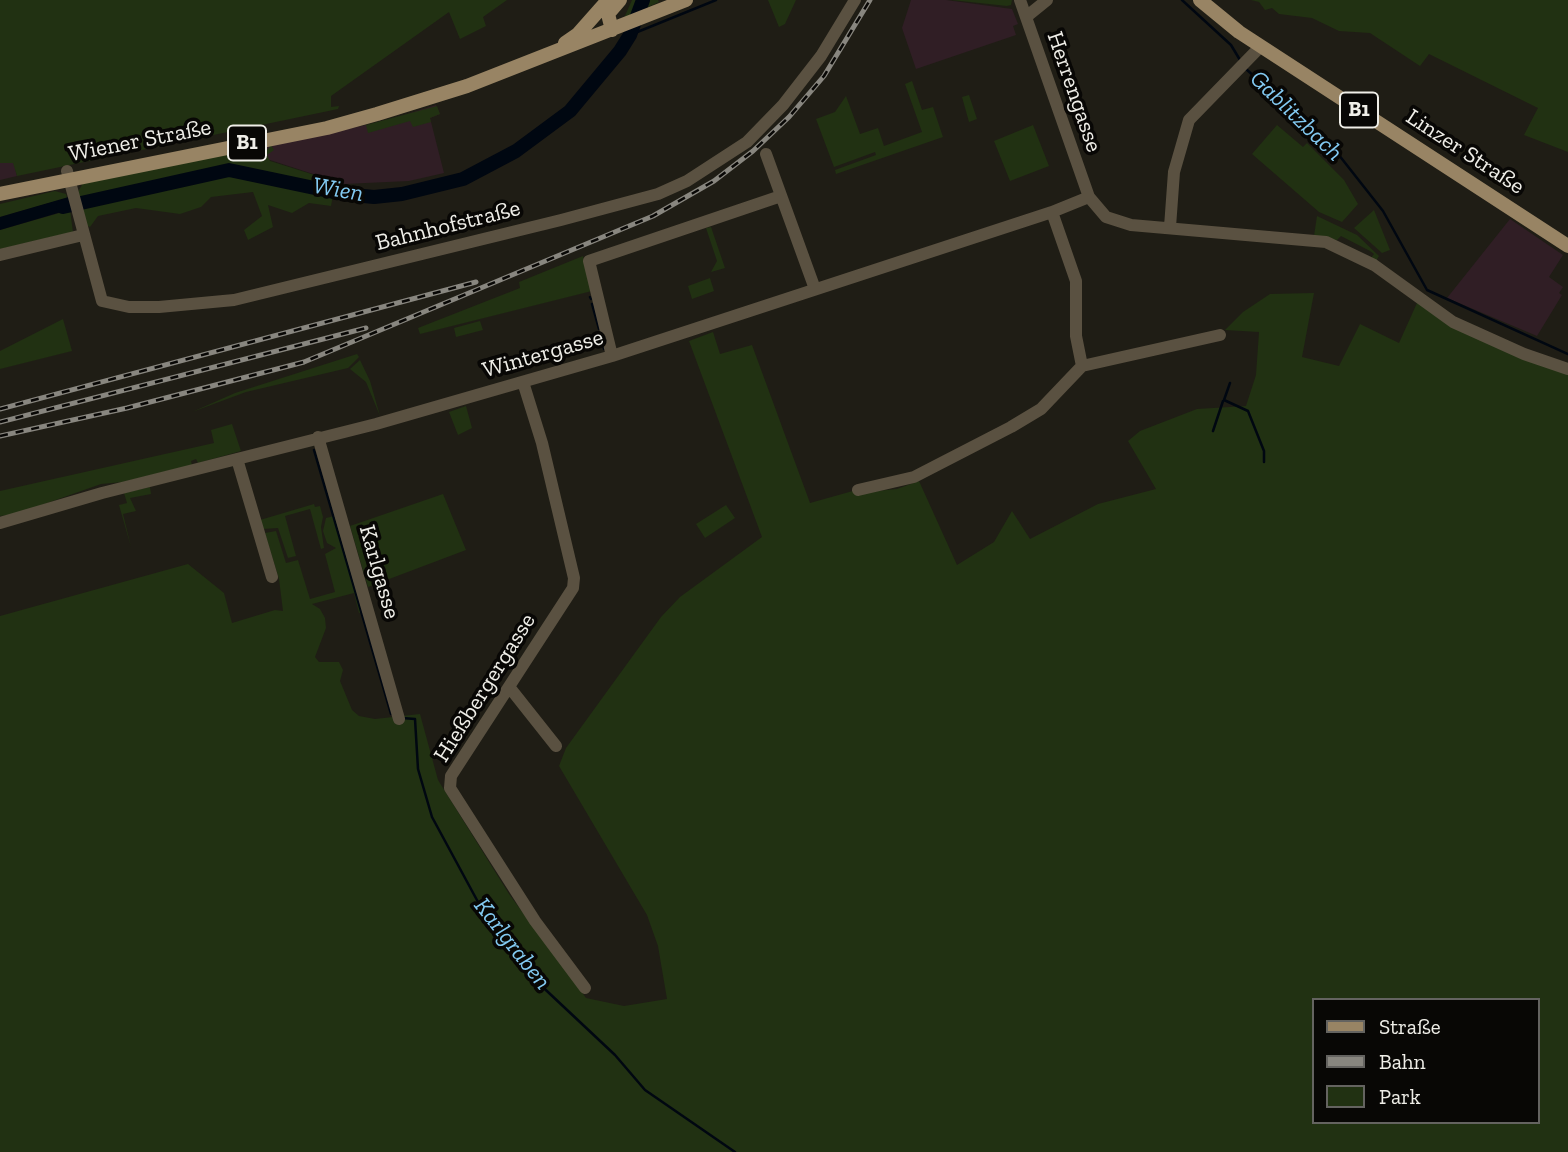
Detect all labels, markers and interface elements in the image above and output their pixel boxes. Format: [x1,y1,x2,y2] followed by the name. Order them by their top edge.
[1041,28,1107,156] street label: Herrengasse
[1244,65,1348,167] water label: Gablitzbach
[1340,92,1378,128] road number: B1
[1401,103,1529,201] street label: Linzer Straße
[66,114,214,168] street label: Wiener Straße
[228,125,266,160] road number: B1
[311,171,365,209] water label: Wien
[373,195,523,257] street label: Bahnhofstraße
[479,324,607,384] street label: Wintergasse
[352,522,406,622] street label: Karlgasse
[428,609,542,767] street label: Hießbergergasse
[467,892,557,996] water label: Karlgraben
[1312,998,1540,1124] legend
[1379,1014,1441,1039] text: Straße
[1379,1049,1426,1074] text: Bahn
[1379,1084,1421,1109] text: Park

